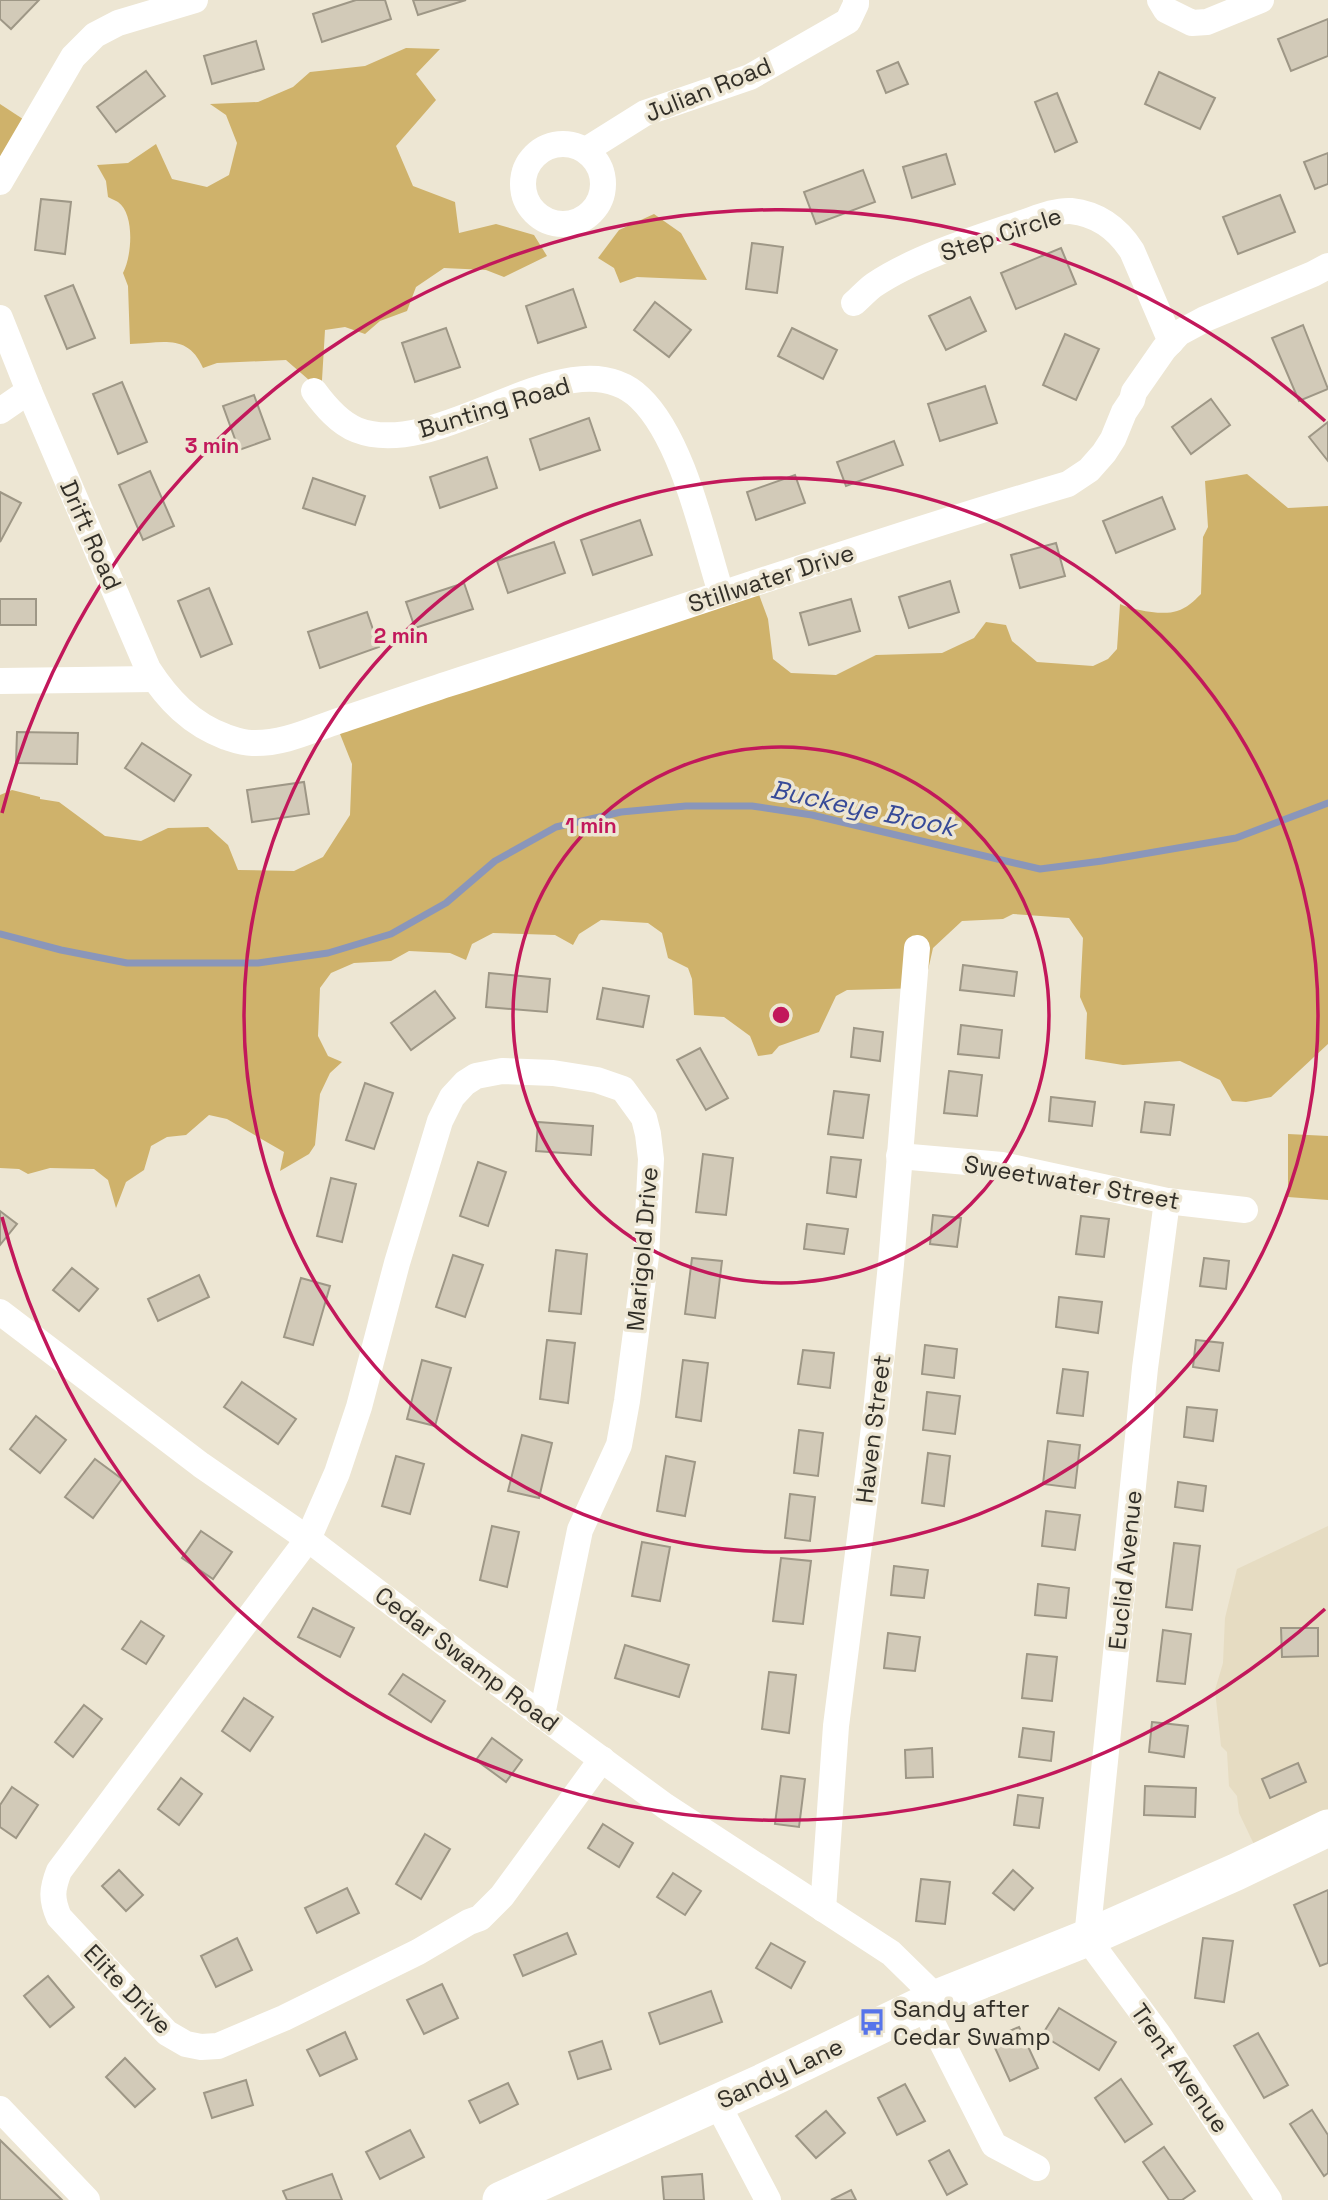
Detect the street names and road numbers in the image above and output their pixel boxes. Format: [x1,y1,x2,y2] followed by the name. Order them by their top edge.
[640,50,776,128] street label: Julian Road
[937,200,1065,268] street label: Step Circle
[414,369,574,445] street label: Bunting Road
[53,475,129,595] street label: Drift Road
[684,537,858,619] street label: Stillwater Drive
[962,1148,1182,1216] street label: Sweetwater Street
[619,1166,665,1332] street label: Marigold Drive
[848,1353,898,1505] street label: Haven Street
[1101,1489,1149,1651] street label: Euclid Avenue
[369,1580,565,1738] street label: Cedar Swamp Road
[77,1937,179,2041] street label: Elite Drive
[1124,1997,1236,2139] street label: Trent Avenue
[712,2030,848,2116] street label: Sandy Lane

